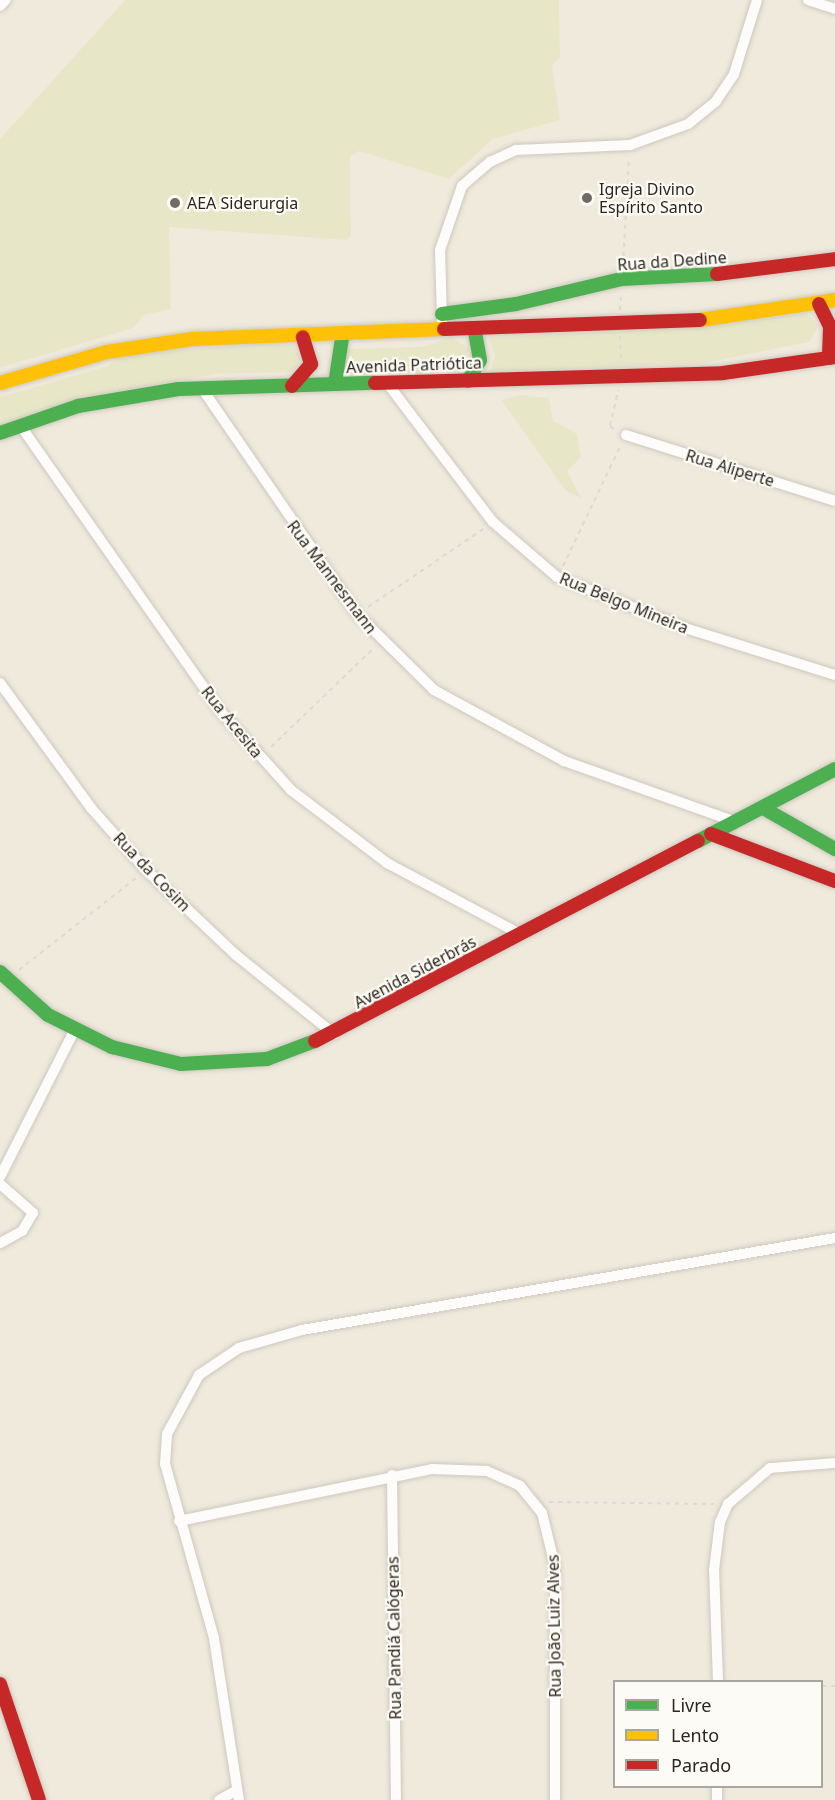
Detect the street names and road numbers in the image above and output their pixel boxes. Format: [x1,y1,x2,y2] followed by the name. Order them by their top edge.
[617,248,727,274] street label: Rua da Dedine
[346,353,482,377] street label: Avenida Patriótica
[683,445,777,491] street label: Rua Aliperte
[283,517,381,637] street label: Rua Mannesmann
[557,568,691,638] street label: Rua Belgo Mineira
[197,682,267,762] street label: Rua Acesita
[109,828,195,916] street label: Rua da Cosim
[351,932,479,1012] street label: Avenida Siderbrás
[543,1554,565,1698] street label: Rua João Luiz Alves
[383,1556,405,1720] street label: Rua Pandiá Calógeras

